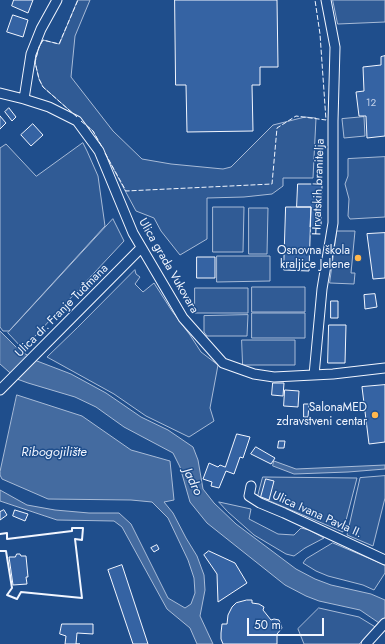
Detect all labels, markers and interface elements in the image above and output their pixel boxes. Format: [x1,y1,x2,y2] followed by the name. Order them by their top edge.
[366,98,376,110] house number: 12
[310,138,328,236] street label: Hrvatskih branitelja
[135,216,201,316] street label: Ulica grada Vukovara
[277,244,350,272] place label: Osnovna škola kraljice Jelene
[353,253,363,263] marker: Osnovna škola kraljice Jelene
[12,261,112,361] street label: Ulica dr. Franje Tuđmana
[277,401,367,429] place label: SalonaMED zdravstveni centar
[370,410,380,420] marker: SalonaMED zdravstveni centar
[21,445,87,461] water label: Ribogojilište
[179,466,205,498] water label: Jadro
[270,489,364,541] street label: Ulica Ivana Pavla II.
[249,610,326,636] scale bar
[254,616,281,634] text: 50 m

